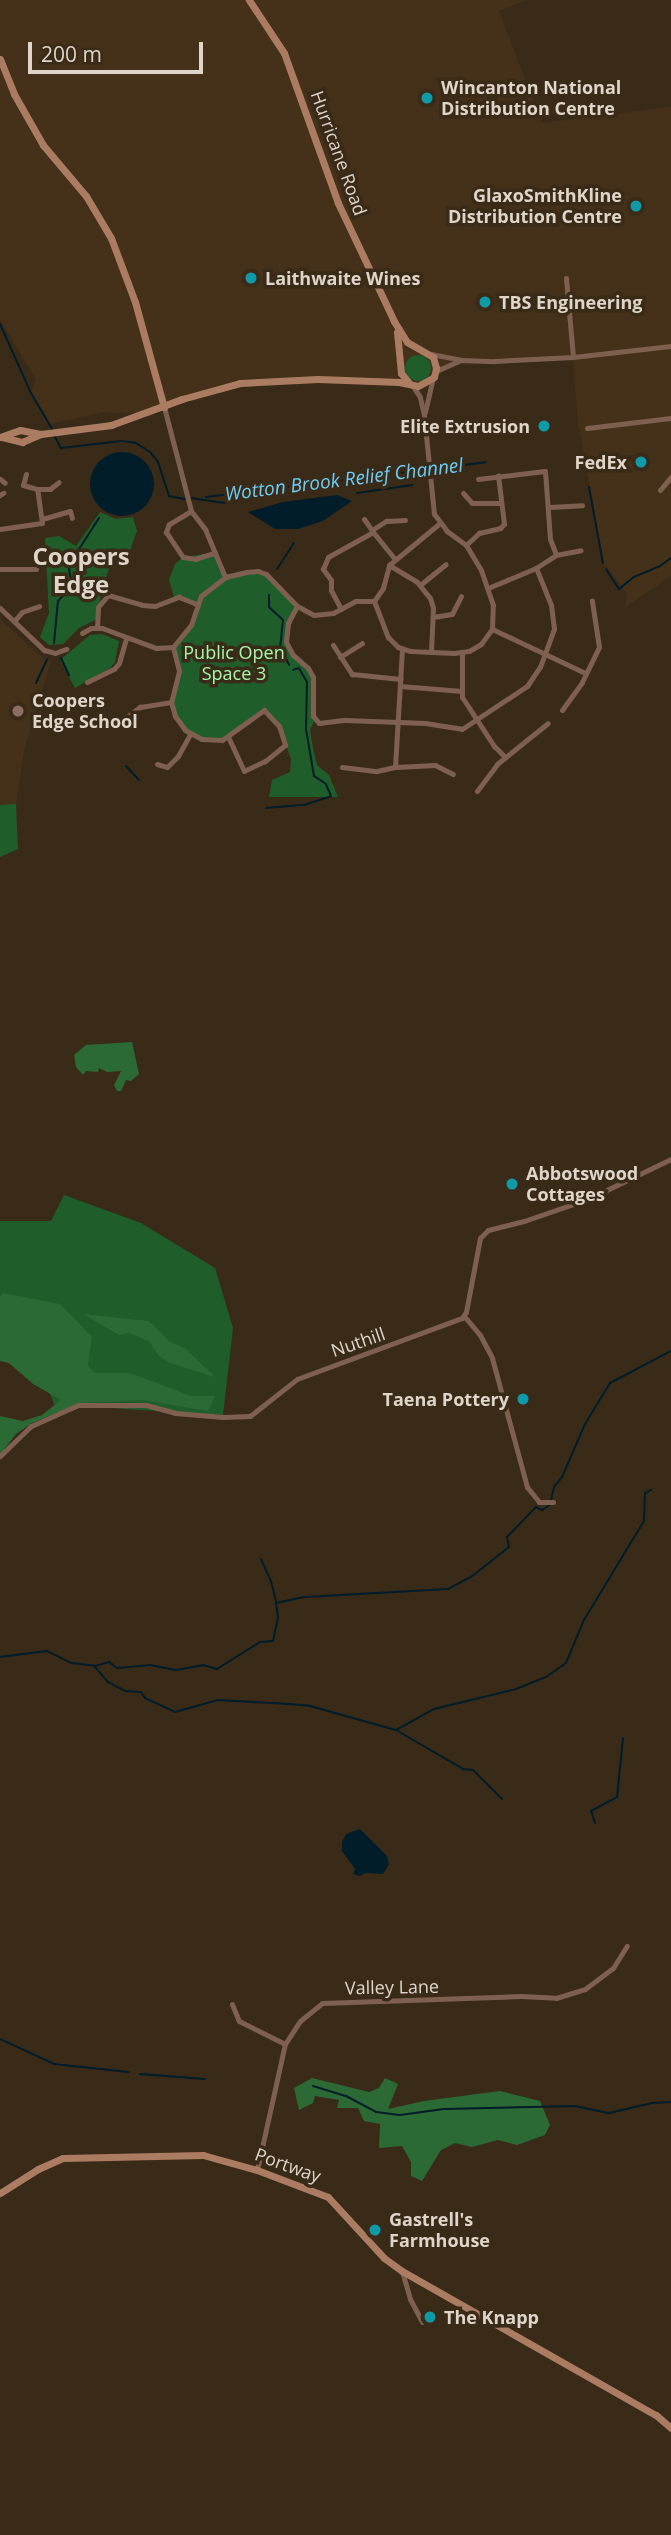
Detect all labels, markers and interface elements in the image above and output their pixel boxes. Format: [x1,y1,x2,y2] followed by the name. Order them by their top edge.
[32,28,206,72] scale bar
[41,40,102,68] text: 200 m
[441,77,621,119] place label: Wincanton National Distribution Centre
[306,88,372,218] street label: Hurricane Road
[419,90,435,106] marker: Wincanton National Distribution Centre
[448,185,622,228] place label: GlaxoSmithKline Distribution Centre
[628,198,644,214] marker: GlaxoSmithKline Distribution Centre
[265,267,420,289] place label: Laithwaite Wines
[243,270,259,286] marker: Laithwaite Wines
[499,291,642,313] place label: TBS Engineering
[477,294,493,310] marker: TBS Engineering
[400,415,530,437] place label: Elite Extrusion
[536,418,552,434] marker: Elite Extrusion
[575,451,627,473] place label: FedEx
[224,454,464,506] water label: Wotton Brook Relief Channel
[633,454,649,470] marker: FedEx
[32,542,130,598] district label: Coopers Edge
[183,642,285,684] park label: Public Open Space 3
[32,690,138,732] place label: Coopers Edge School
[10,703,26,719] marker: Coopers Edge School
[526,1163,638,1206] place label: Abbotswood Cottages
[504,1176,520,1192] marker: Abbotswood Cottages
[328,1323,388,1361] street label: Nuthill
[383,1388,509,1410] place label: Taena Pottery
[515,1391,531,1407] marker: Taena Pottery
[345,1975,439,1999] street label: Valley Lane
[252,2143,324,2187] street label: Portway
[389,2209,490,2252] place label: Gastrell's Farmhouse
[367,2222,383,2238] marker: Gastrell's Farmhouse
[444,2306,539,2328] place label: The Knapp
[422,2309,438,2325] marker: The Knapp

